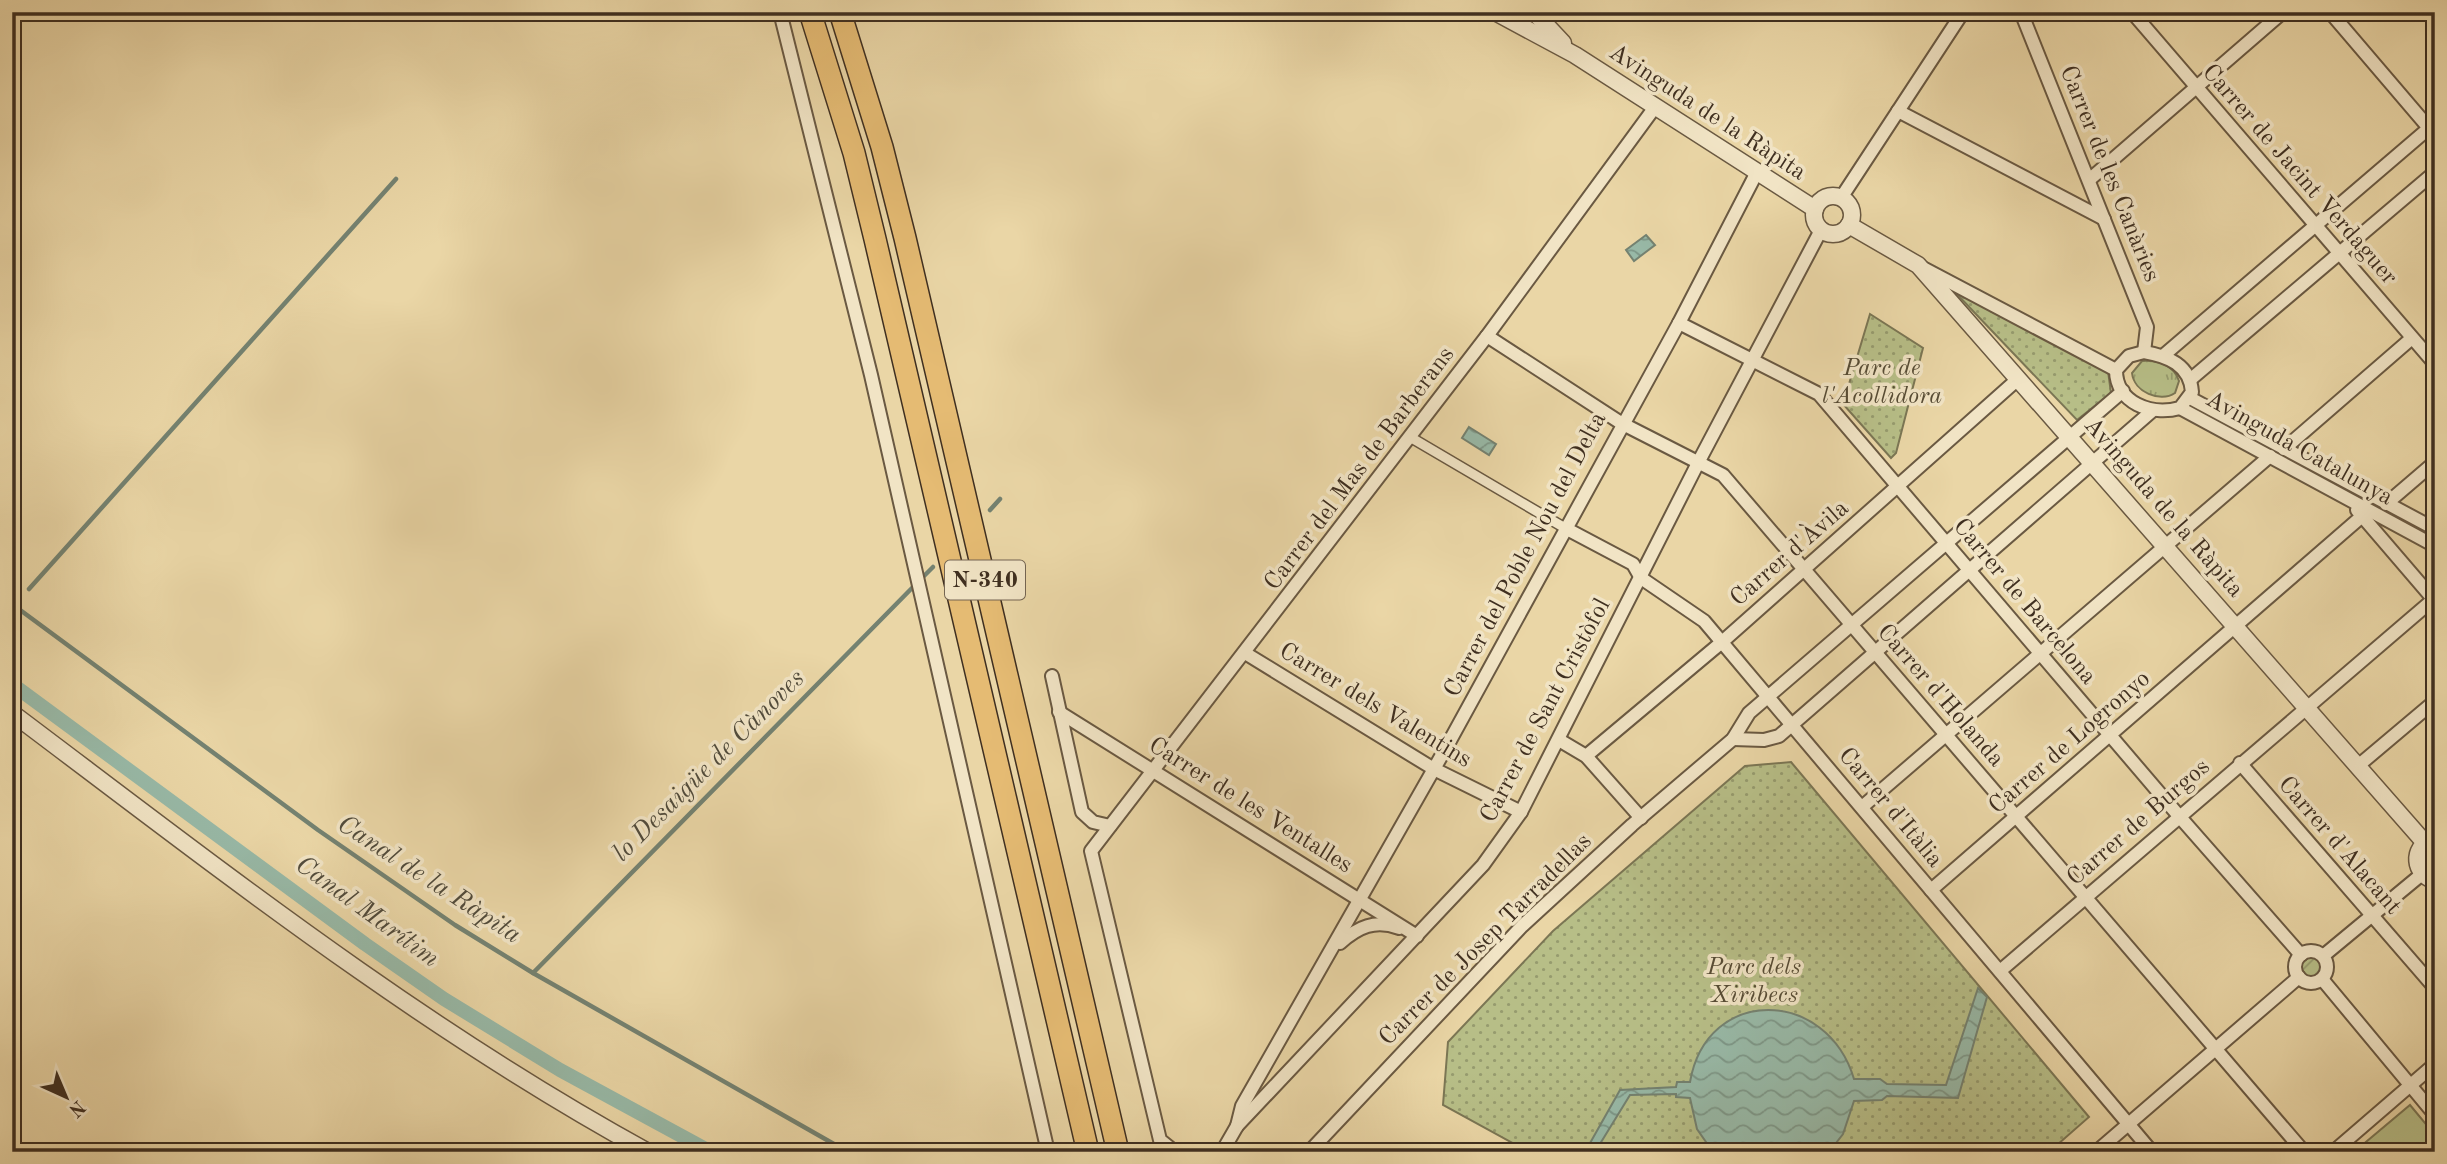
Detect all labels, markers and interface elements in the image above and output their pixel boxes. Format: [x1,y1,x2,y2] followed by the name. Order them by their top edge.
[1604,40,1810,186] street label: Avinguda de la Ràpita
[2197,60,2401,290] street label: Carrer de Jacint Verdaguer
[2055,63,2163,285] street label: Carrer de les Canàries
[1261,343,1459,595] street label: Carrer del Mas de Barberans
[1822,357,1942,409] park label: Parc de l'Acollidora
[2201,388,2397,510] street label: Avinguda Catalunya
[1441,409,1611,701] street label: Carrer del Poble Nou del Delta
[2079,414,2247,603] street label: Avinguda de la Ràpita
[1724,493,1854,612] street label: Carrer d'Àvila
[1948,514,2100,690] street label: Carrer de Barcelona
[945,560,1025,600] road number: N-340
[1477,595,1615,827] street label: Carrer de Sant Cristòfol
[1872,620,2008,772] street label: Carrer d'Holanda
[1275,639,1475,773] street label: Carrer dels Valentins
[608,665,810,867] water label: lo Desaigüe de Cànoves
[1985,667,2155,819] street label: Carrer de Logronyo
[1144,734,1356,878] street label: Carrer de les Ventalles
[1833,744,1947,873] street label: Carrer d'Itàlia
[2063,755,2215,891] street label: Carrer de Burgos
[2273,773,2405,919] street label: Carrer d'Alacant
[333,811,525,949] water label: Canal de la Ràpita
[1375,829,1597,1051] street label: Carrer de Josep Tarradellas
[291,852,443,972] water label: Canal Marítim
[1706,956,1801,1008] park label: Parc dels Xiribecs
[32,1062,102,1132] north arrow
[64,1096,88,1120] text: N

